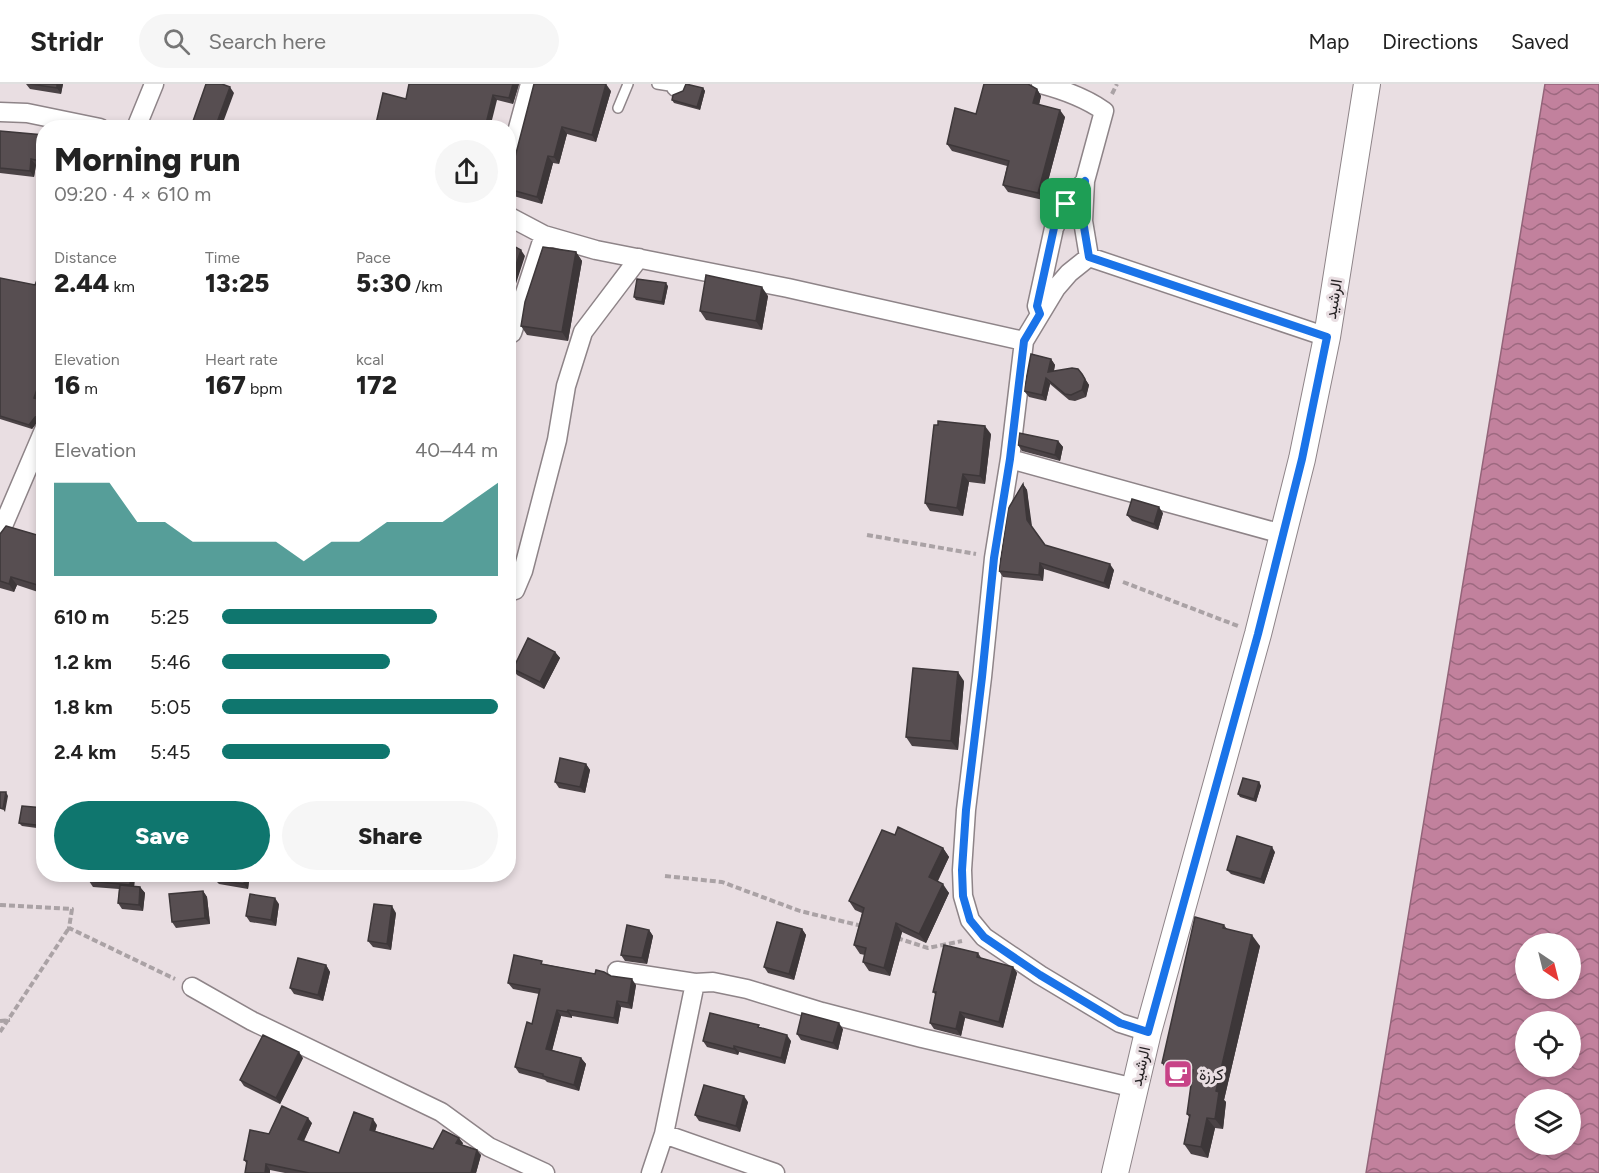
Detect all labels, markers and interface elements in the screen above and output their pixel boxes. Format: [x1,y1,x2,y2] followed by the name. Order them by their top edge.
[139,14,559,68] search box
[30,24,103,58] text: Stridr
[160,25,193,58] icon: search
[208,28,326,55] text: Search here
[1308,29,1349,54] text: Map
[1382,29,1478,54] text: Directions
[1511,29,1569,54] text: Saved
[54,140,240,179] text: Morning run
[435,140,498,203] button: share
[1040,178,1091,229] pin
[54,182,211,206] text: 09:20 · 4 × 610 m
[1049,187,1082,220] icon: arrive
[54,248,117,267] text: Distance
[205,248,240,267] text: Time
[356,248,391,267] text: Pace
[54,267,109,299] text: 2.44
[205,267,270,299] text: 13:25
[356,267,411,299] text: 5:30
[109,277,135,296] text: km
[411,277,443,296] text: /km
[1321,278,1347,321] street label: الرشيد
[54,350,120,369] text: Elevation
[205,350,278,369] text: Heart rate
[356,350,384,369] text: kcal
[54,369,80,401] text: 16
[205,369,246,401] text: 167
[356,369,397,401] text: 172
[80,379,98,398] text: m
[246,379,282,398] text: bpm
[54,438,136,462] text: Elevation
[415,438,498,462] text: 40–44 m
[54,605,109,629] text: 610 m
[150,605,189,629] text: 5:25
[54,650,112,674] text: 1.2 km
[150,650,190,674] text: 5:46
[54,695,113,719] text: 1.8 km
[150,695,191,719] text: 5:05
[54,740,116,764] text: 2.4 km
[150,740,190,764] text: 5:45
[54,801,270,870] button: Save
[282,801,498,870] button: Share
[1515,933,1581,999] north arrow
[1515,933,1581,1155] map controls
[1515,1011,1581,1077] button: locate
[1127,1044,1155,1088] street label: الرشيد
[1162,1058,1194,1090] cafe icon: كرزة
[1199,1065,1224,1085] place label: كرزة
[1515,1089,1581,1155] button: layers

